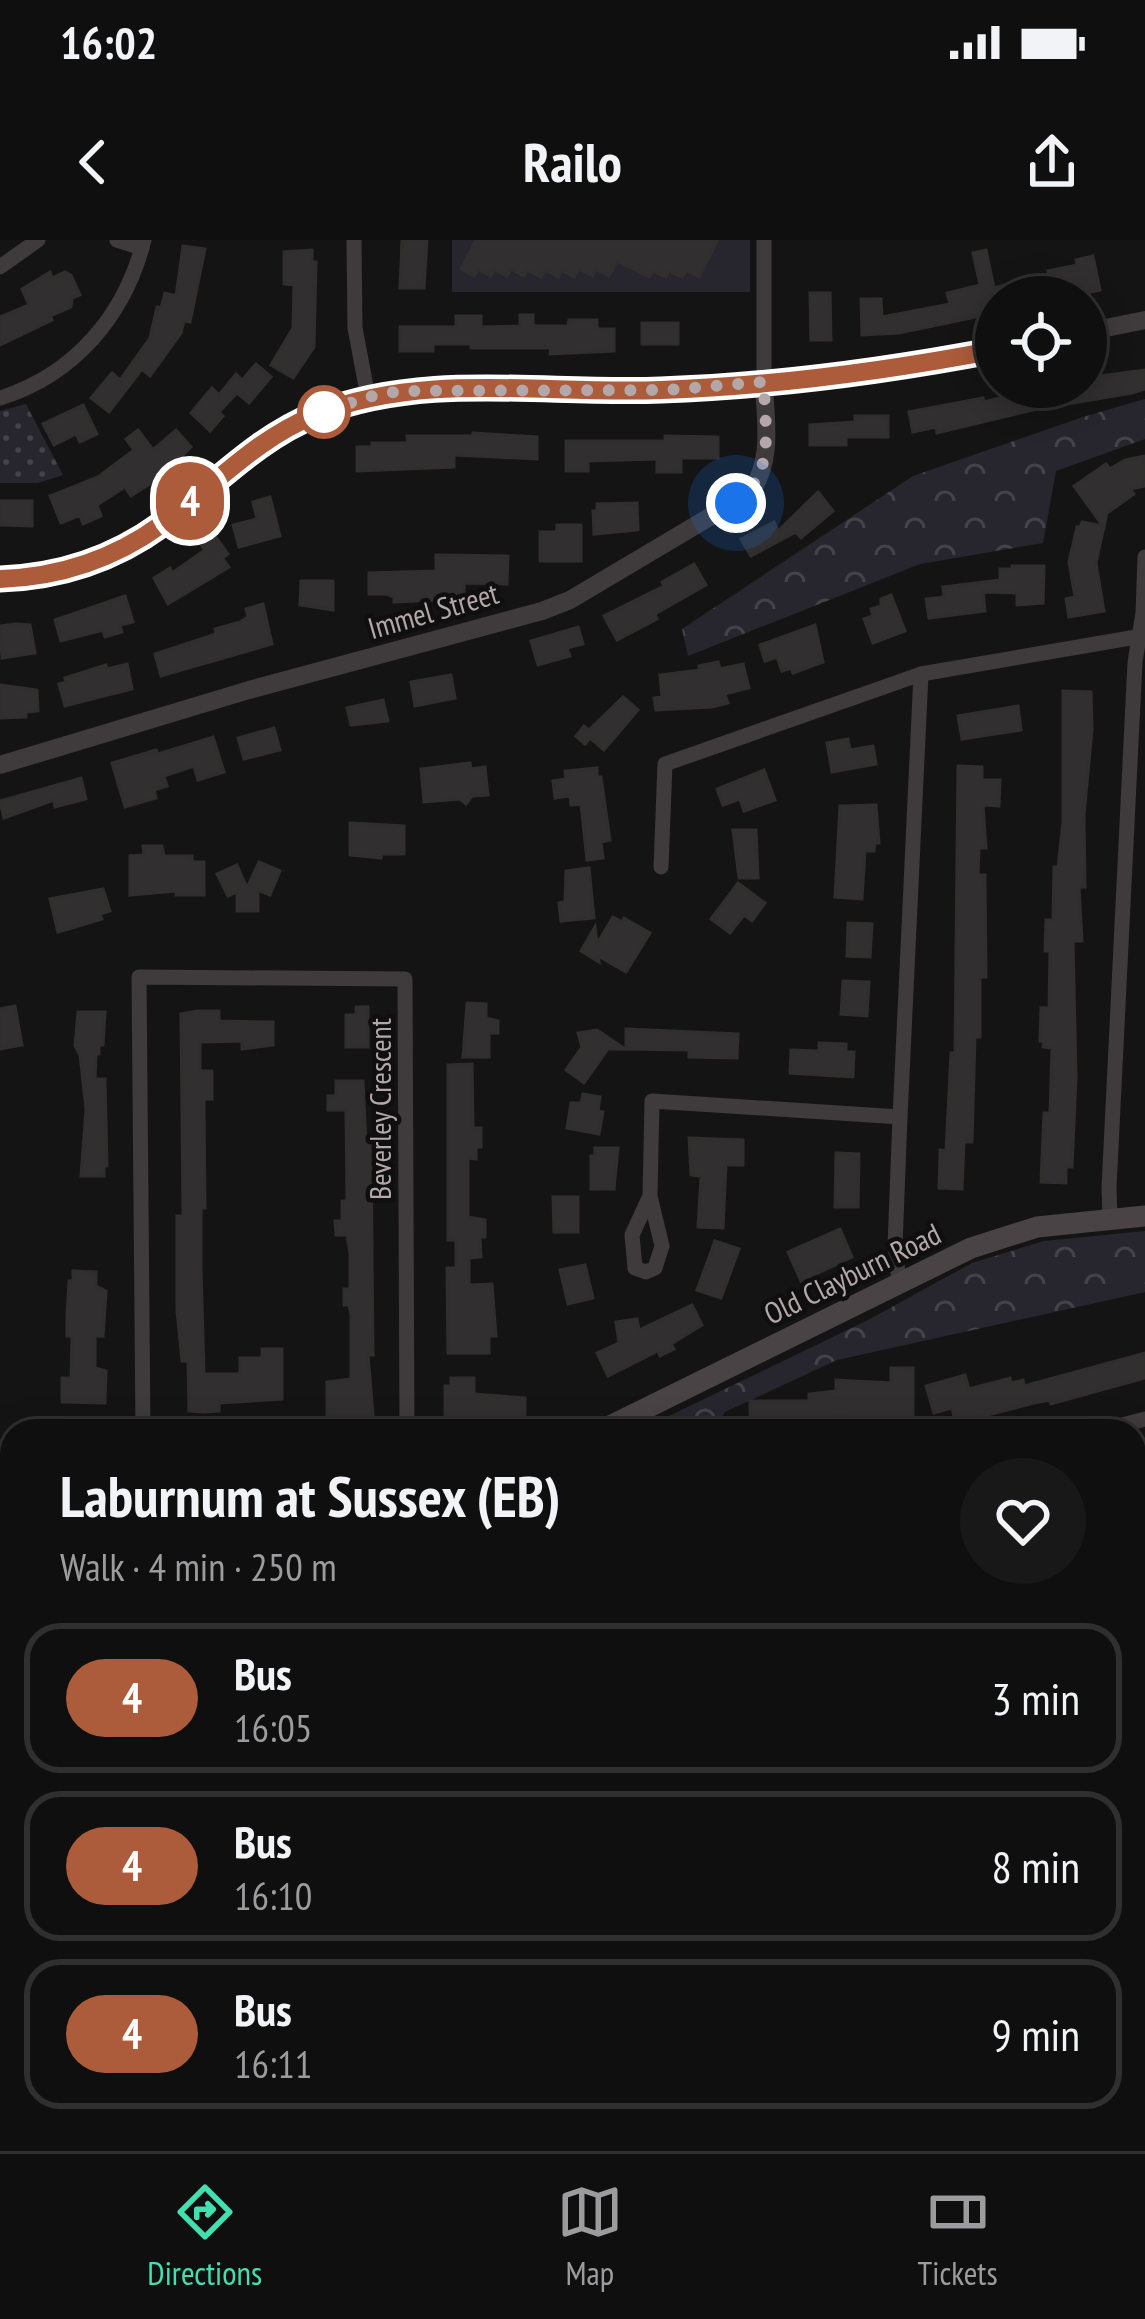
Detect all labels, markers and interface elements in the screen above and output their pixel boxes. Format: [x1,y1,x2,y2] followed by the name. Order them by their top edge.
[60,13,157,71] text: 16:02
[523,127,622,197] text: Railo
[60,129,126,195] icon: back
[1019,129,1085,195] icon: share
[975,276,1107,408] map controls
[975,276,1107,408] button: locate
[299,387,349,437] unlabelled marker
[151,462,229,540] line badge: 4
[180,473,200,528] text: 4
[706,473,766,533] your location
[363,573,503,647] street label: Immel Street
[360,1017,399,1200] street label: Beverley Crescent
[757,1213,947,1333] street label: Old Clayburn Road
[960,1458,1086,1584] button: heart
[60,1459,561,1533] text: Laburnum at Sussex (EB)
[60,1541,337,1592] text: Walk · 4 min · 250 m
[234,1644,292,1702] text: Bus
[991,1669,1080,1727] text: 3 min
[122,1670,142,1725] text: 4
[234,1702,312,1753] text: 16:05
[234,1812,292,1870] text: Bus
[991,1837,1080,1895] text: 8 min
[122,1838,142,1893] text: 4
[234,1870,312,1921] text: 16:10
[234,1980,292,2038] text: Bus
[991,2005,1080,2063] text: 9 min
[122,2006,142,2061] text: 4
[234,2038,312,2089] text: 16:11
[147,2179,262,2294] tab: Directions
[557,2179,623,2294] tab: Map
[918,2179,998,2294] tab: Tickets

